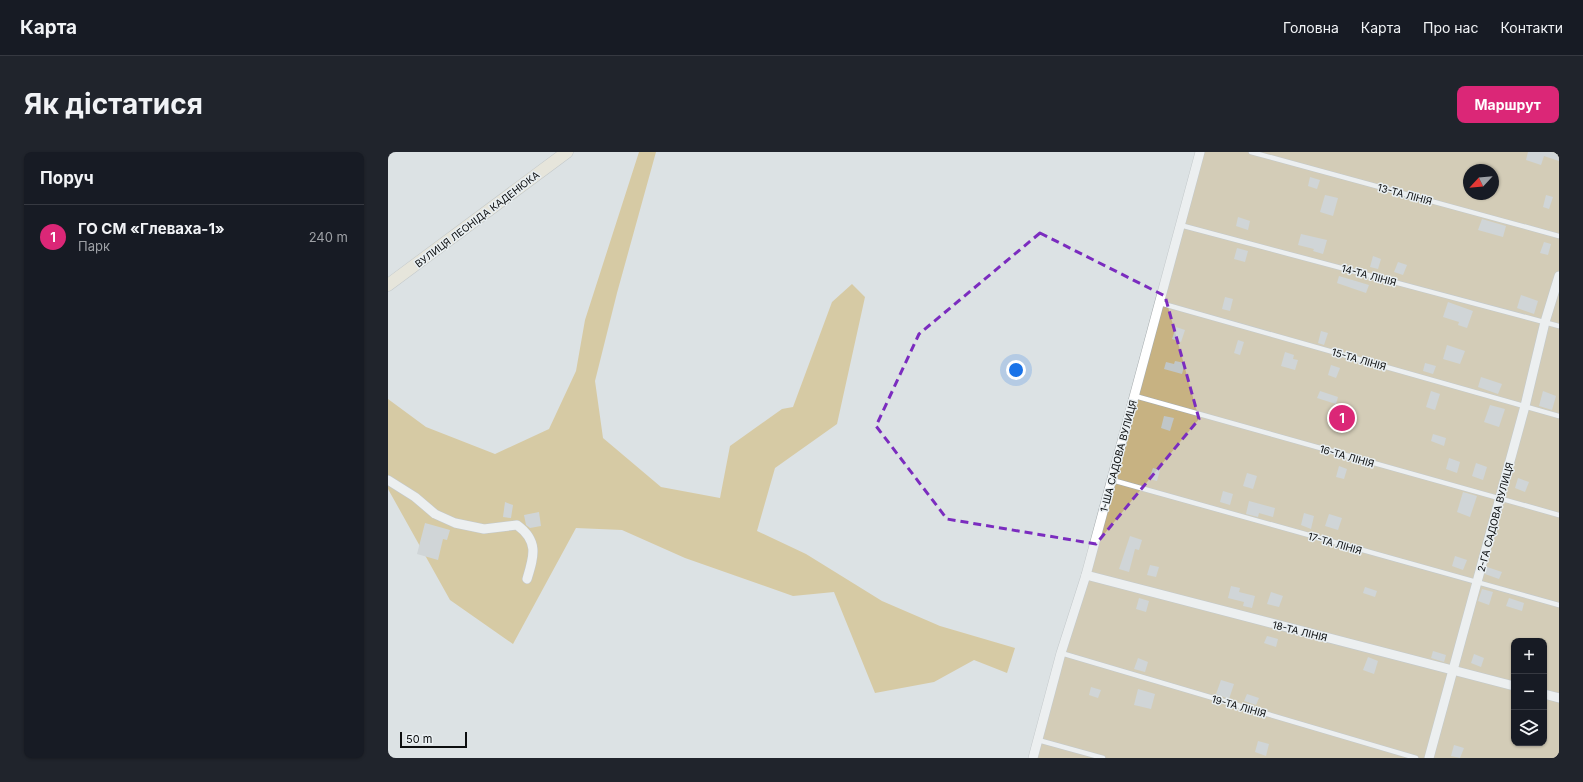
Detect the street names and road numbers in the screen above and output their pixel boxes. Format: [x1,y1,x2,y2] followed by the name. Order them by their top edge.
[412,168,542,270] street label: ВУЛИЦЯ ЛЕОНІДА КАДЕНЮКА
[1376,181,1434,207] street label: 13-ТА ЛІНІЯ
[1340,262,1398,288] street label: 14-ТА ЛІНІЯ
[1330,346,1388,372] street label: 15-ТА ЛІНІЯ
[1097,399,1139,513] street label: 1-ША САДОВА ВУЛИЦЯ
[1318,442,1376,470] street label: 16-ТА ЛІНІЯ
[1475,461,1515,573] street label: 2-ГА САДОВА ВУЛИЦЯ
[1307,530,1363,556] street label: 17-ТА ЛІНІЯ
[1271,618,1329,644] street label: 18-ТА ЛІНІЯ
[1210,692,1268,720] street label: 19-ТА ЛІНІЯ

